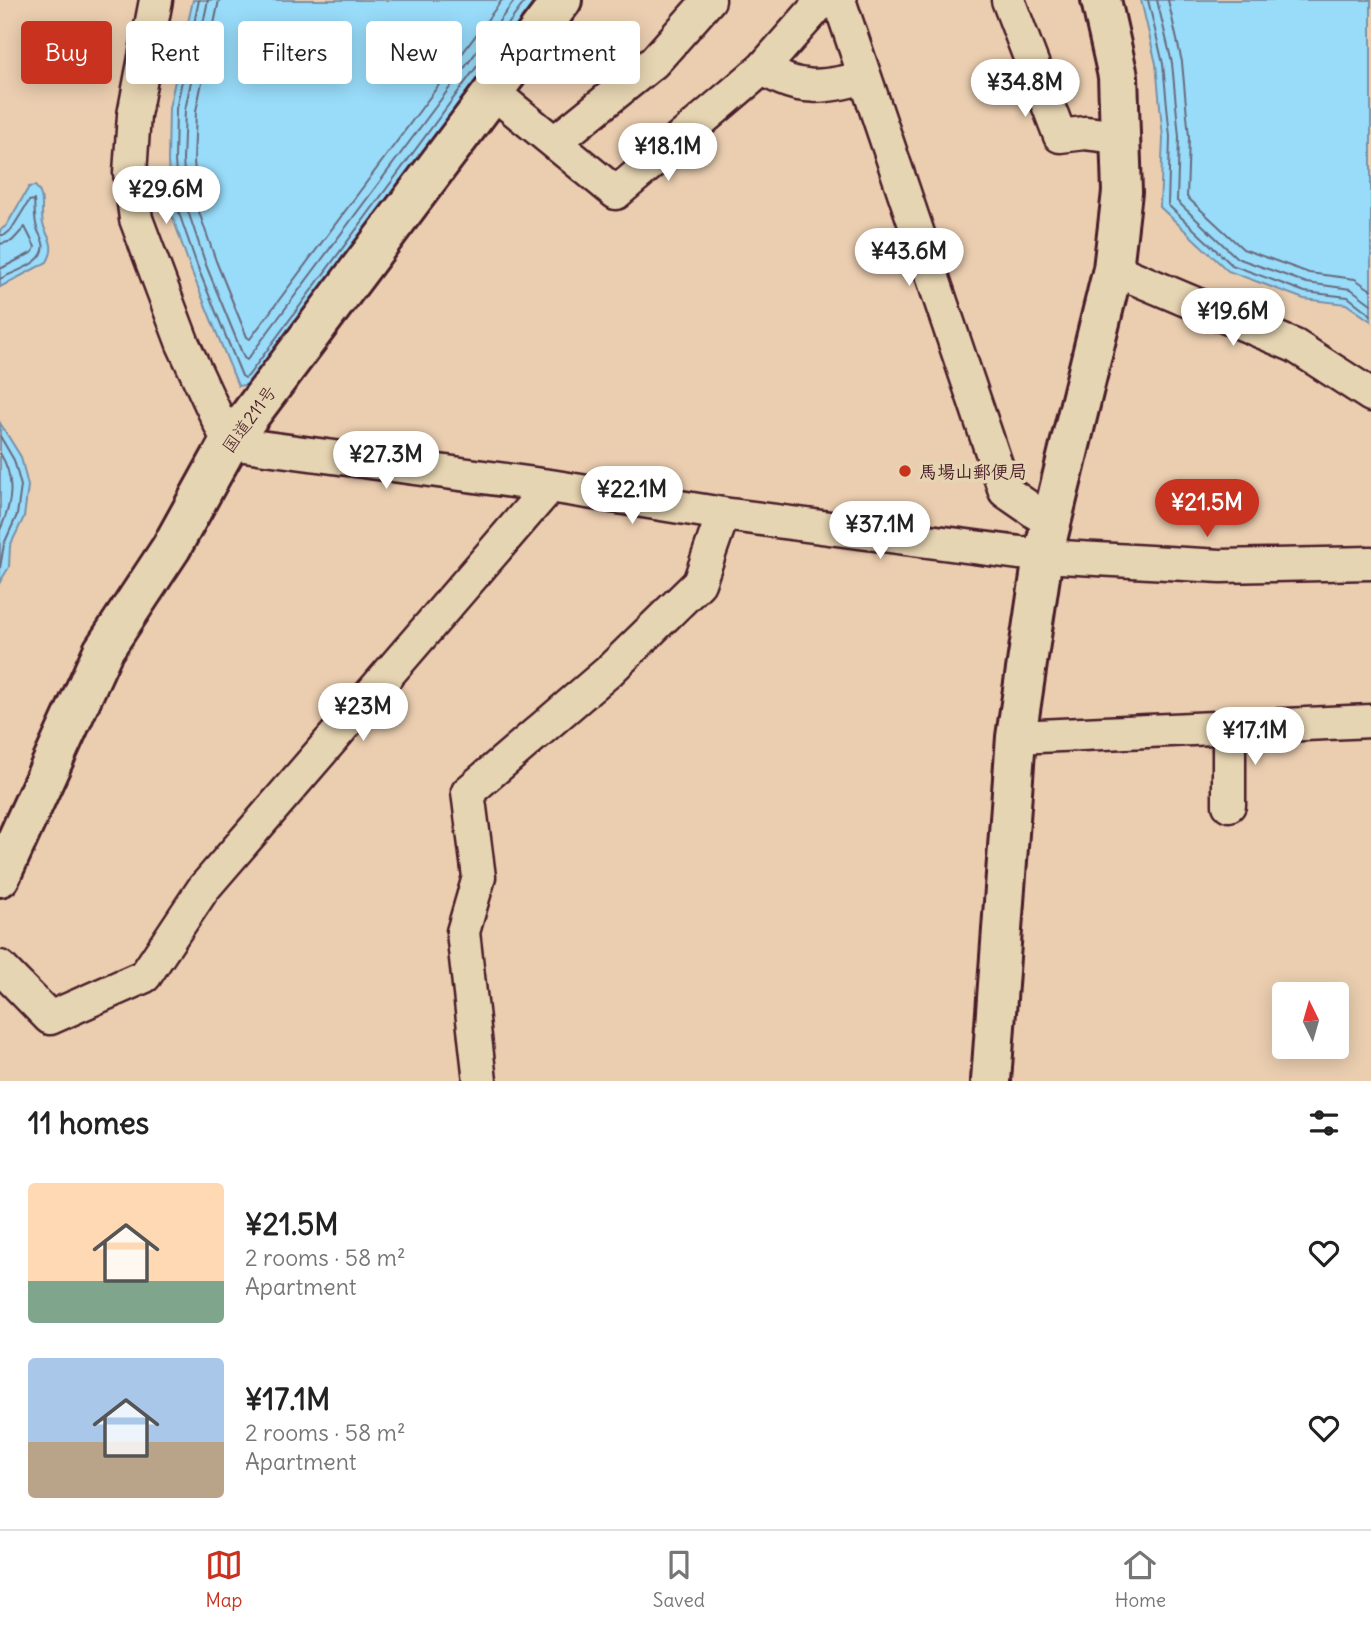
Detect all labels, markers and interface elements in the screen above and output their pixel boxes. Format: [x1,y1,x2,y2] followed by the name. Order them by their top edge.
[21,21,112,84] chip: Buy
[126,21,224,84] chip: Rent
[238,21,352,84] chip: Filters
[366,21,462,84] chip: New
[476,21,640,84] chip: Apartment
[968,60,1082,119] pin: ¥34.8M
[987,67,1063,96] text: ¥34.8M
[611,124,725,183] pin: ¥18.1M
[634,131,702,160] text: ¥18.1M
[109,166,223,226] pin: ¥29.6M
[128,174,204,203] text: ¥29.6M
[852,229,966,288] pin: ¥43.6M
[871,236,947,265] text: ¥43.6M
[1176,288,1290,348] pin: ¥19.6M
[1197,296,1269,325] text: ¥19.6M
[217,381,281,457] street label: 国道211号
[329,432,443,491] pin: ¥27.3M
[349,439,423,468] text: ¥27.3M
[919,460,1027,483] place label: 馬場山郵便局
[897,463,913,479] marker: 馬場山郵便局
[575,466,689,526] pin: ¥22.1M
[597,474,667,503] text: ¥22.1M
[1150,480,1264,539] pin: ¥21.5M
[1171,487,1243,516] text: ¥21.5M
[823,502,937,561] pin: ¥37.1M
[845,509,915,538] text: ¥37.1M
[322,684,404,743] pin: ¥23M
[334,691,392,720] text: ¥23M
[1198,708,1312,767] pin: ¥17.1M
[1222,715,1288,744] text: ¥17.1M
[1272,982,1349,1059] north arrow
[1272,982,1349,1059] map controls
[28,1104,149,1142] text: 11 homes
[1305,1104,1343,1142] icon: filters
[245,1205,339,1243] text: ¥21.5M
[84,1211,168,1295] icon: home
[1305,1234,1343,1272] icon: heart
[245,1243,406,1272] text: 2 rooms · 58 m²
[245,1272,357,1301] text: Apartment
[245,1380,330,1418] text: ¥17.1M
[84,1386,168,1470] icon: home
[1305,1409,1343,1447] icon: heart
[245,1418,406,1447] text: 2 rooms · 58 m²
[245,1447,357,1476] text: Apartment
[205,1546,243,1612] tab: Map
[653,1546,705,1612] tab: Saved
[1115,1546,1166,1612] tab: Home

